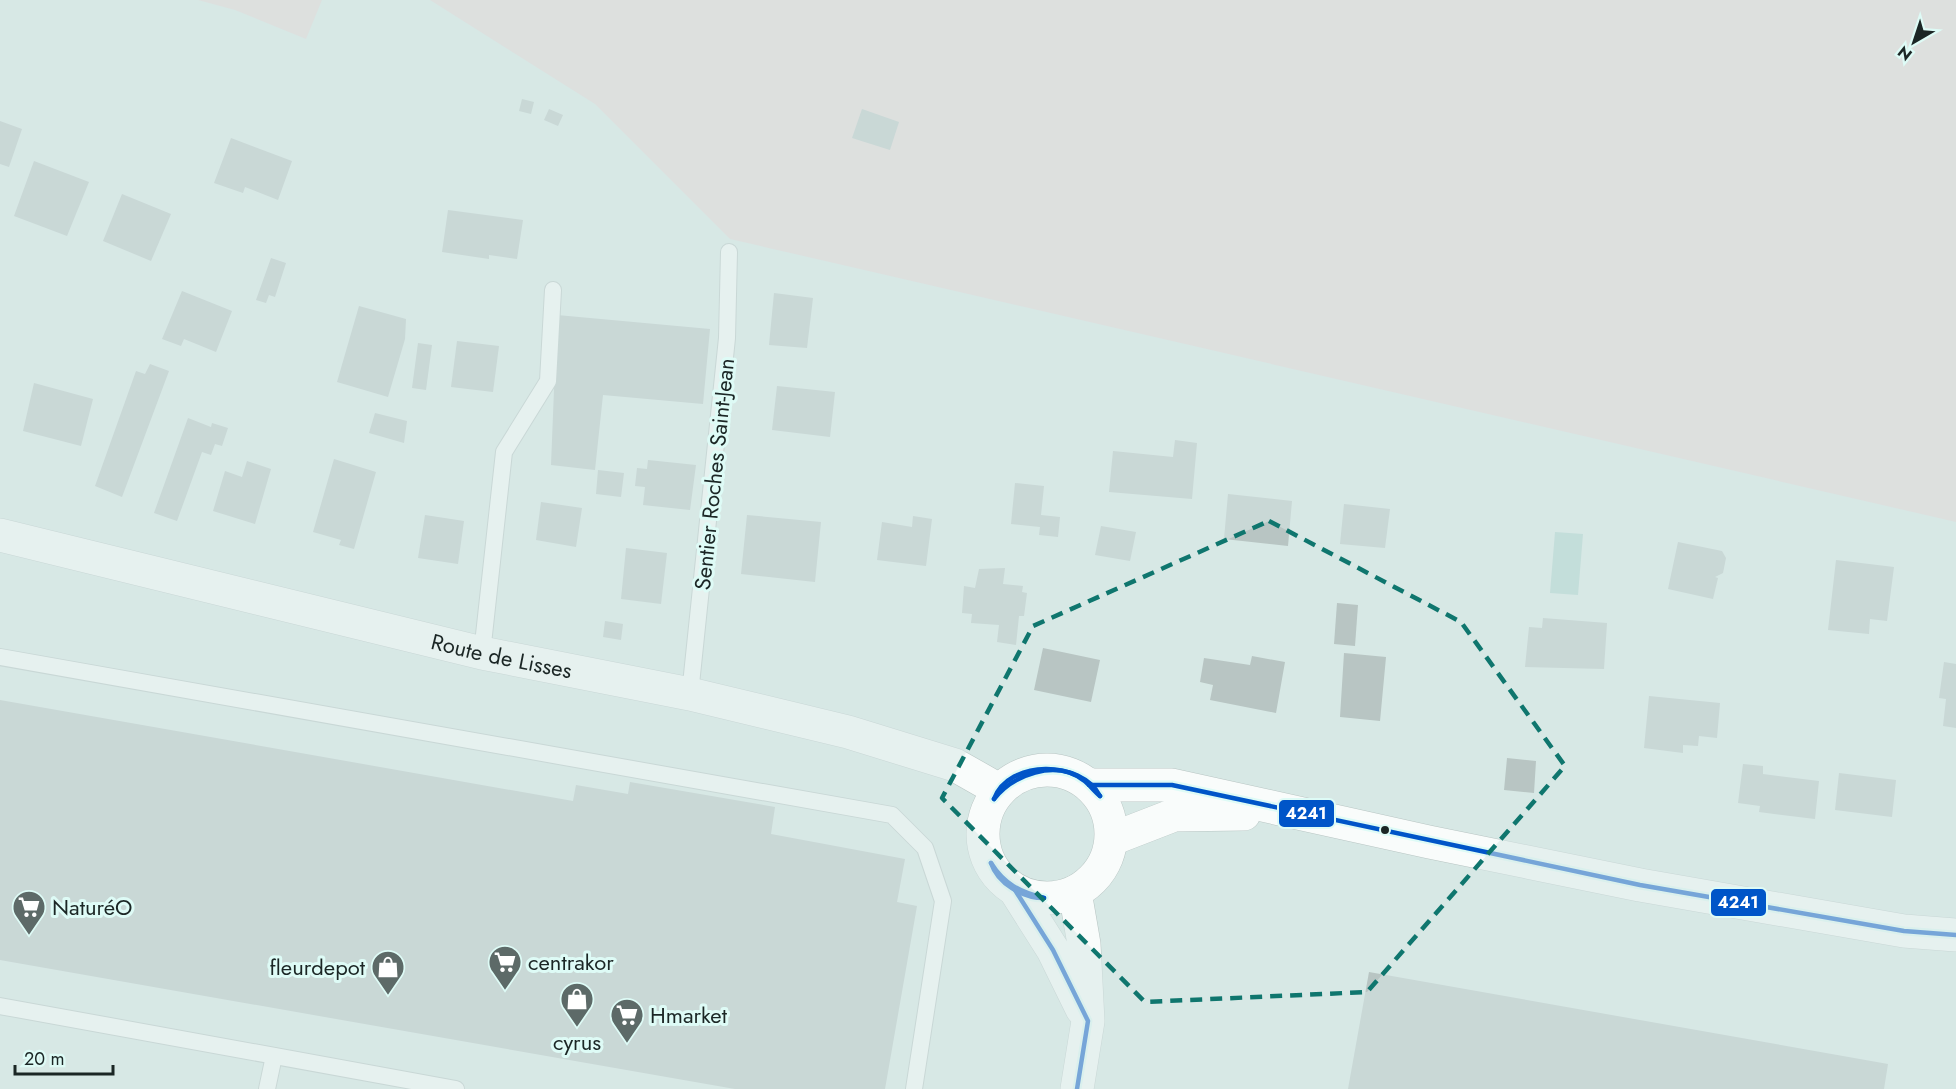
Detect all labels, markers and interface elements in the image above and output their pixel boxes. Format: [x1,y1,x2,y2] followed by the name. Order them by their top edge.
[1884,12,1944,72] north arrow
[1893,40,1917,66] text: N
[686,356,742,592] street label: Sentier Roches Saint-Jean
[428,625,575,686] street label: Route de Lisses
[1278,799,1335,828] line badge: 4241
[1286,802,1326,825] text: 4241
[1379,824,1391,836] unlabelled marker
[1710,888,1767,917] line badge: 4241
[11,889,47,936] supermarket icon: NaturéO
[52,891,132,923] place label: NaturéO
[1718,891,1758,914] text: 4241
[487,944,523,991] supermarket icon: centrakor
[528,946,614,978] place label: centrakor
[370,949,406,996] shop icon: fleurdepot
[270,951,366,983] place label: fleurdepot
[559,981,595,1028] shop icon: cyrus
[609,997,645,1044] supermarket icon: Hmarket
[650,999,728,1031] place label: Hmarket
[553,1026,601,1058] place label: cyrus
[15,1038,112,1076] scale bar
[24,1046,64,1072] text: 20 m

